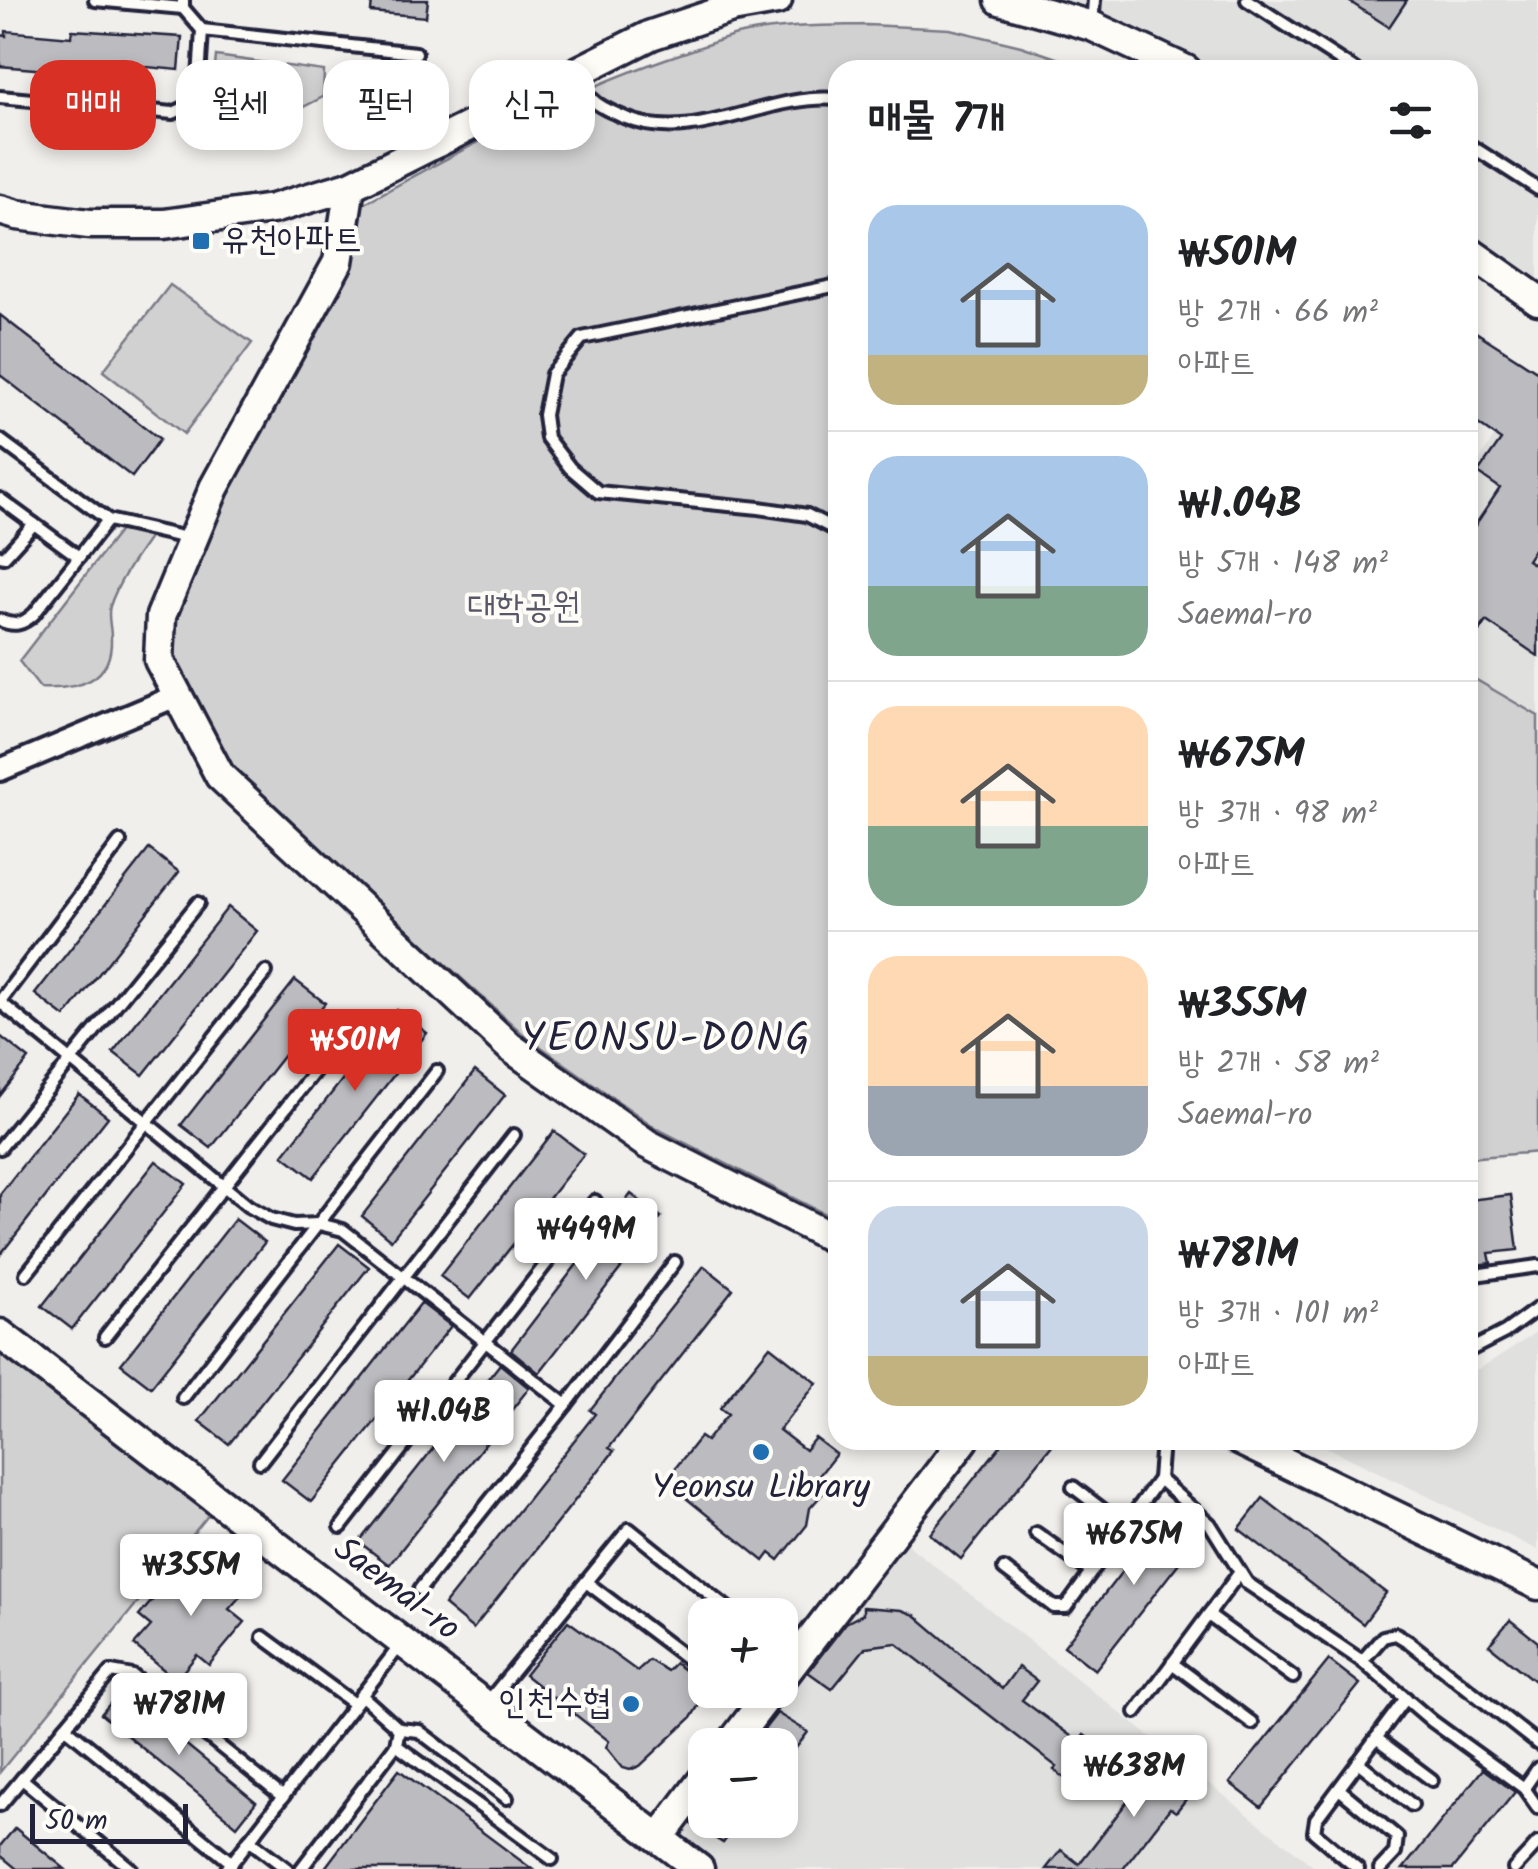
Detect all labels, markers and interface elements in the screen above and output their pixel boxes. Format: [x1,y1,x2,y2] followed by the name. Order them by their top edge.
[30,60,156,150] chip: 매매
[176,60,303,150] chip: 월세
[323,60,449,150] chip: 필터
[469,60,595,150] chip: 신규
[868,87,1005,154] text: 매물 7개
[1383,93,1438,148] icon: filters
[221,213,362,269] place label: 유천아파트
[1178,221,1297,288] text: ₩501M
[190,230,212,252] marker: 유천아파트
[948,245,1068,365] icon: home
[1178,288,1378,339] text: 방 2개 · 66 m²
[1178,339,1255,390] text: 아파트
[1178,472,1303,539] text: ₩1.04B
[948,496,1068,616] icon: home
[1178,539,1388,590] text: 방 5개 · 148 m²
[468,580,580,636] park label: 대학공원
[1178,590,1313,641] text: Saemal-ro
[1178,722,1305,789] text: ₩675M
[948,746,1068,866] icon: home
[1178,789,1377,840] text: 방 3개 · 98 m²
[1178,840,1255,891] text: 아파트
[1178,972,1306,1039] text: ₩355M
[948,996,1068,1116] icon: home
[522,1008,812,1072] district label: YEONSU-DONG
[285,1009,425,1094] pin: ₩501M
[310,1016,400,1067] text: ₩501M
[1178,1039,1379,1090] text: 방 2개 · 58 m²
[1178,1090,1313,1141] text: Saemal-ro
[516,1198,656,1283] pin: ₩449M
[536,1205,636,1256] text: ₩449M
[1178,1222,1298,1289] text: ₩781M
[948,1246,1068,1366] icon: home
[1178,1289,1378,1340] text: 방 3개 · 101 m²
[1178,1340,1255,1391] text: 아파트
[363,1380,525,1465] pin: ₩1.04B
[397,1387,491,1438] text: ₩1.04B
[750,1441,772,1463] marker: Yeonsu Library
[652,1461,871,1517] place label: Yeonsu Library
[1064,1503,1204,1588] pin: ₩675M
[1086,1510,1182,1561] text: ₩675M
[320,1523,472,1657] street label: Saemal-ro
[121,1534,261,1619] pin: ₩355M
[142,1541,240,1592] text: ₩355M
[688,1598,798,1838] map controls
[688,1598,798,1708] button: +
[109,1673,249,1758] pin: ₩781M
[498,1676,611,1732] place label: 인천수협
[133,1680,225,1731] text: ₩781M
[620,1693,642,1715] marker: 인천수협
[688,1728,798,1838] button: −
[1064,1735,1204,1820] pin: ₩638M
[1083,1742,1185,1793] text: ₩638M
[30,1799,188,1844] scale bar
[45,1799,108,1844] text: 50 m

